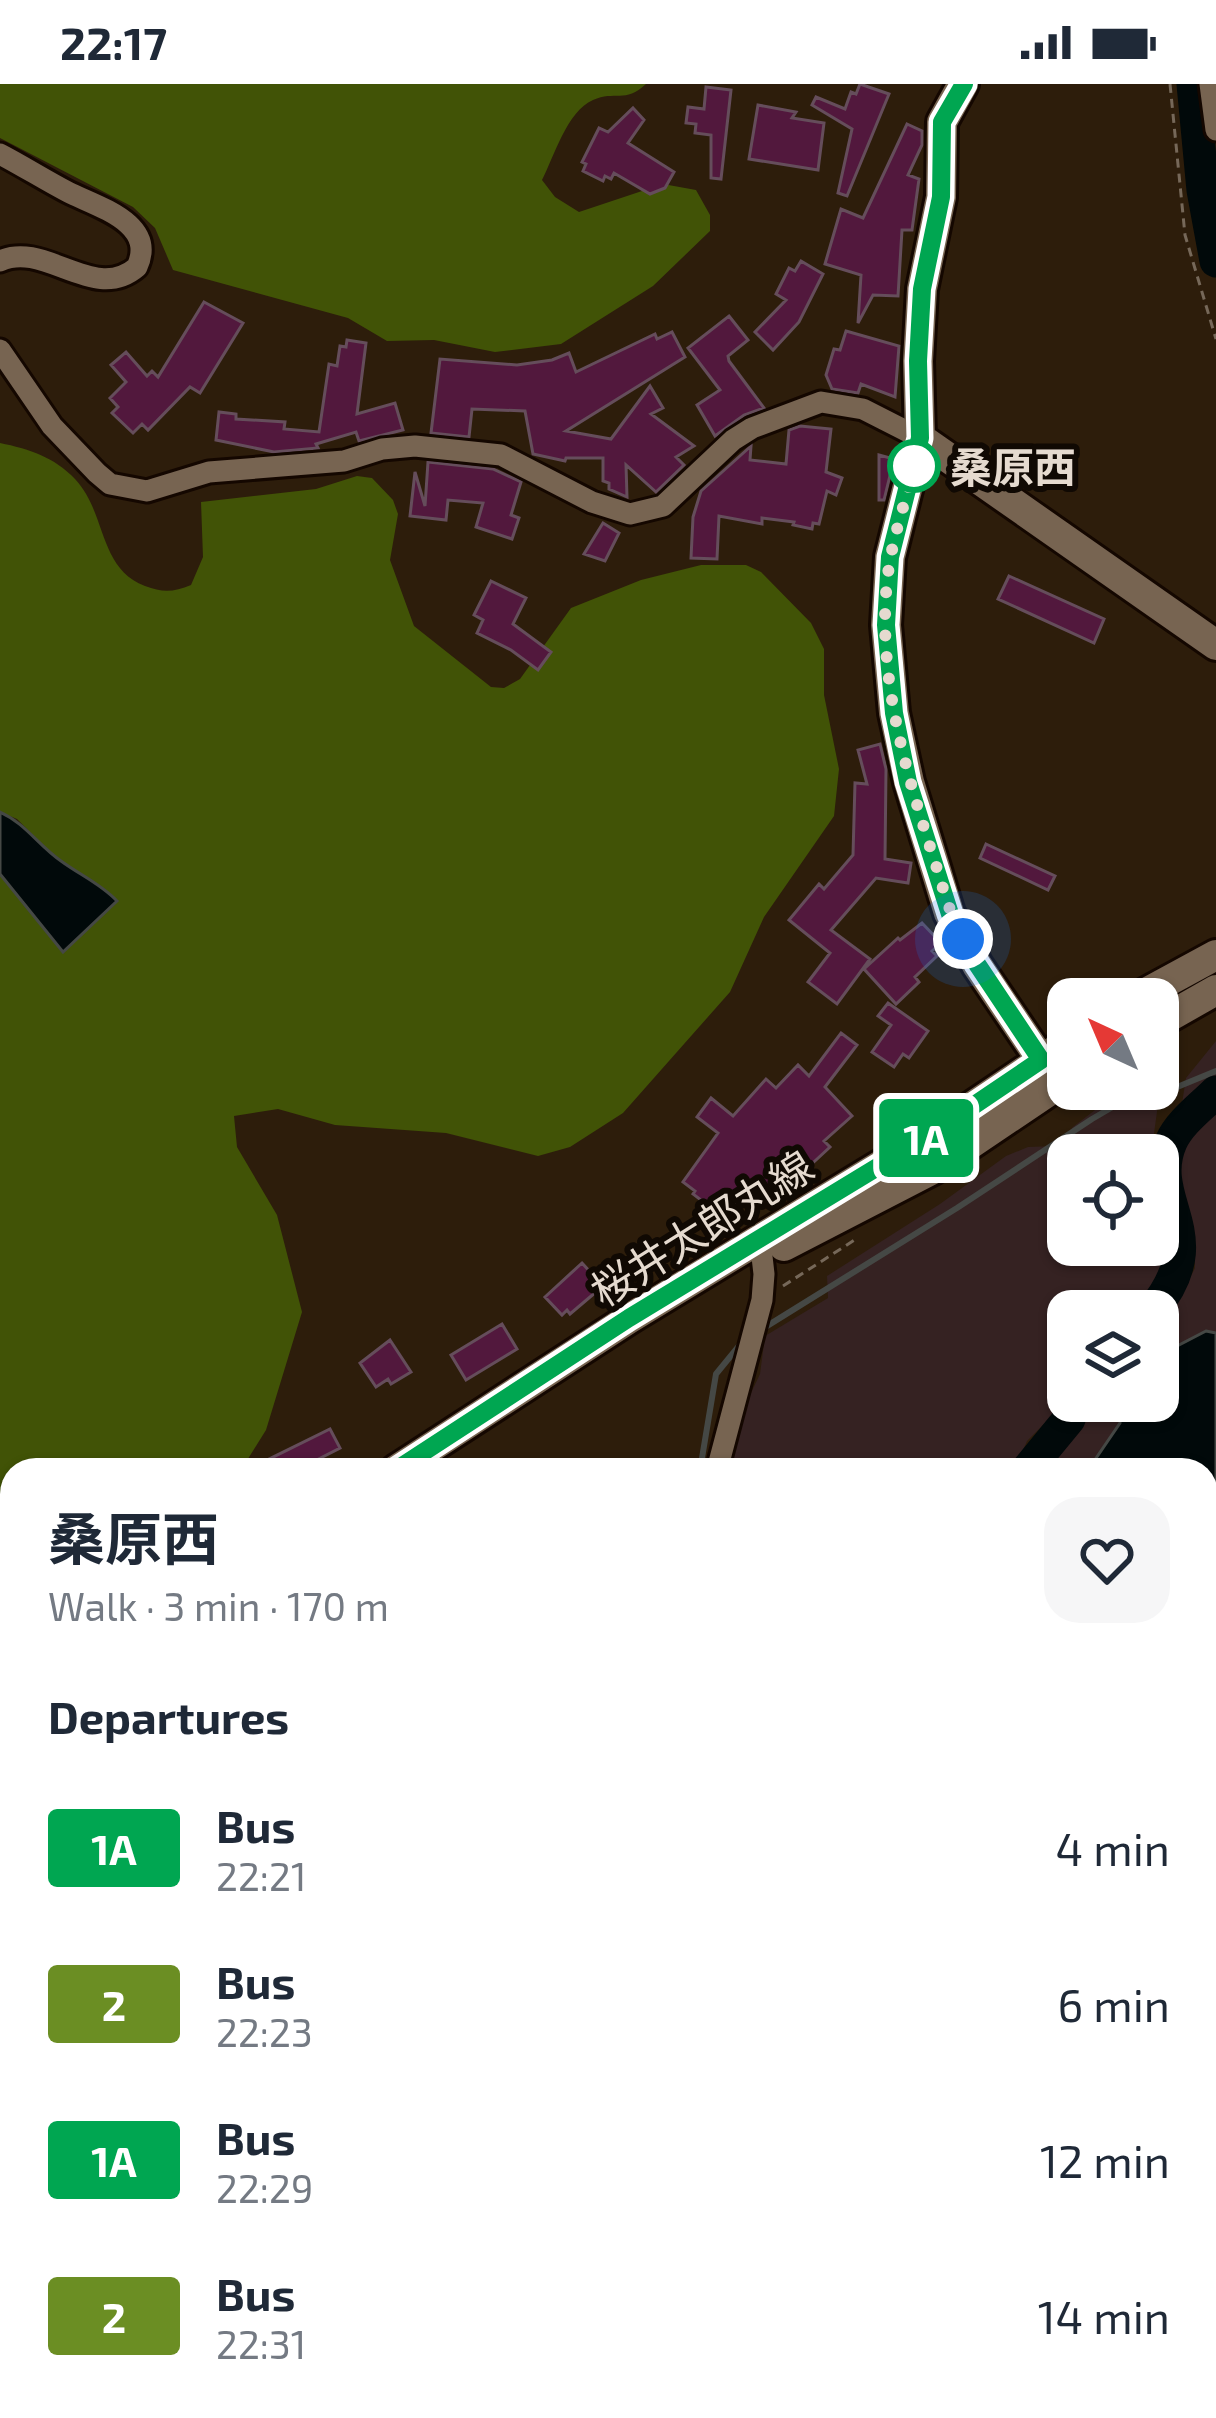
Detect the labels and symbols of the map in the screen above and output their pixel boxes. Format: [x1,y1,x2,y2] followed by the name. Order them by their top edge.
[889,441,939,491] marker: 桑原西
[950,441,1076,491] place label: 桑原西
[933,909,993,969] your location
[1047,978,1179,1110] north arrow
[872,1099,980,1177] line badge: 1A
[581,1139,821,1315] street label: 桜井太郎丸線

